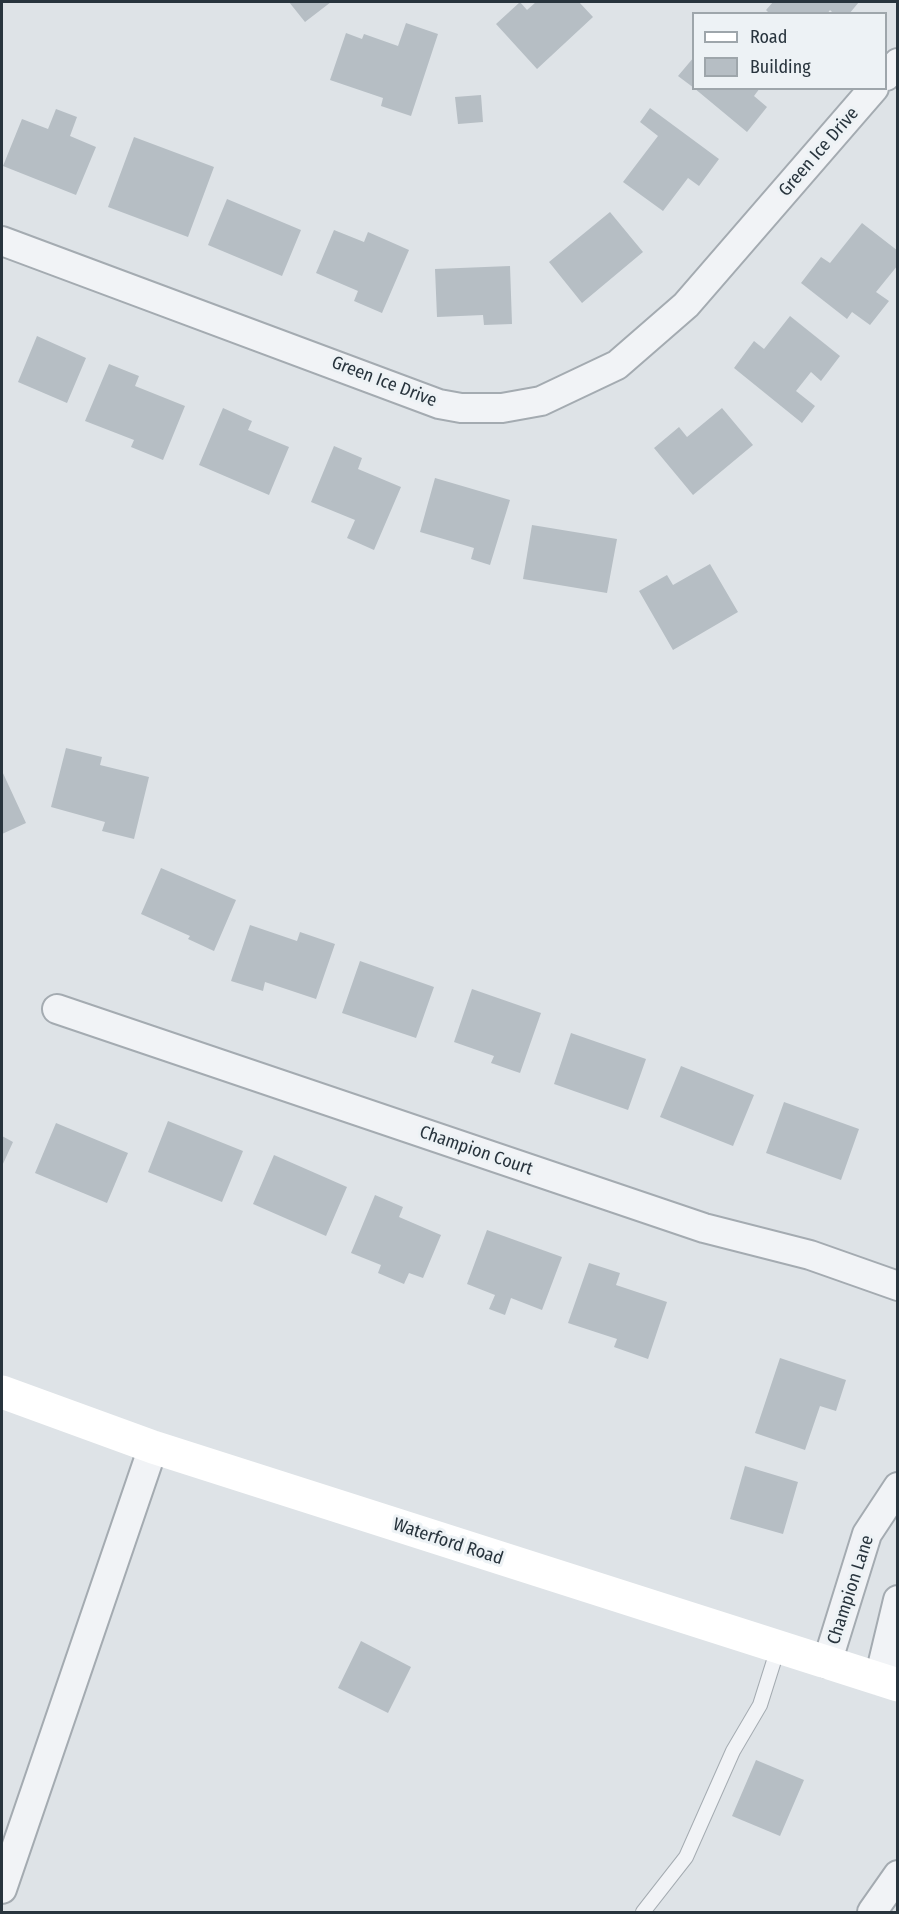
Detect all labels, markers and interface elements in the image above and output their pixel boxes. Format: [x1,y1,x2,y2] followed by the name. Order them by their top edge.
[692,12,887,90] legend
[750,26,787,48] text: Road
[750,56,811,78] text: Building
[774,103,864,201] street label: Green Ice Drive
[328,352,440,412] street label: Green Ice Drive
[417,1122,535,1180] street label: Champion Court
[390,1514,506,1570] street label: Waterford Road
[823,1533,879,1647] street label: Champion Lane

